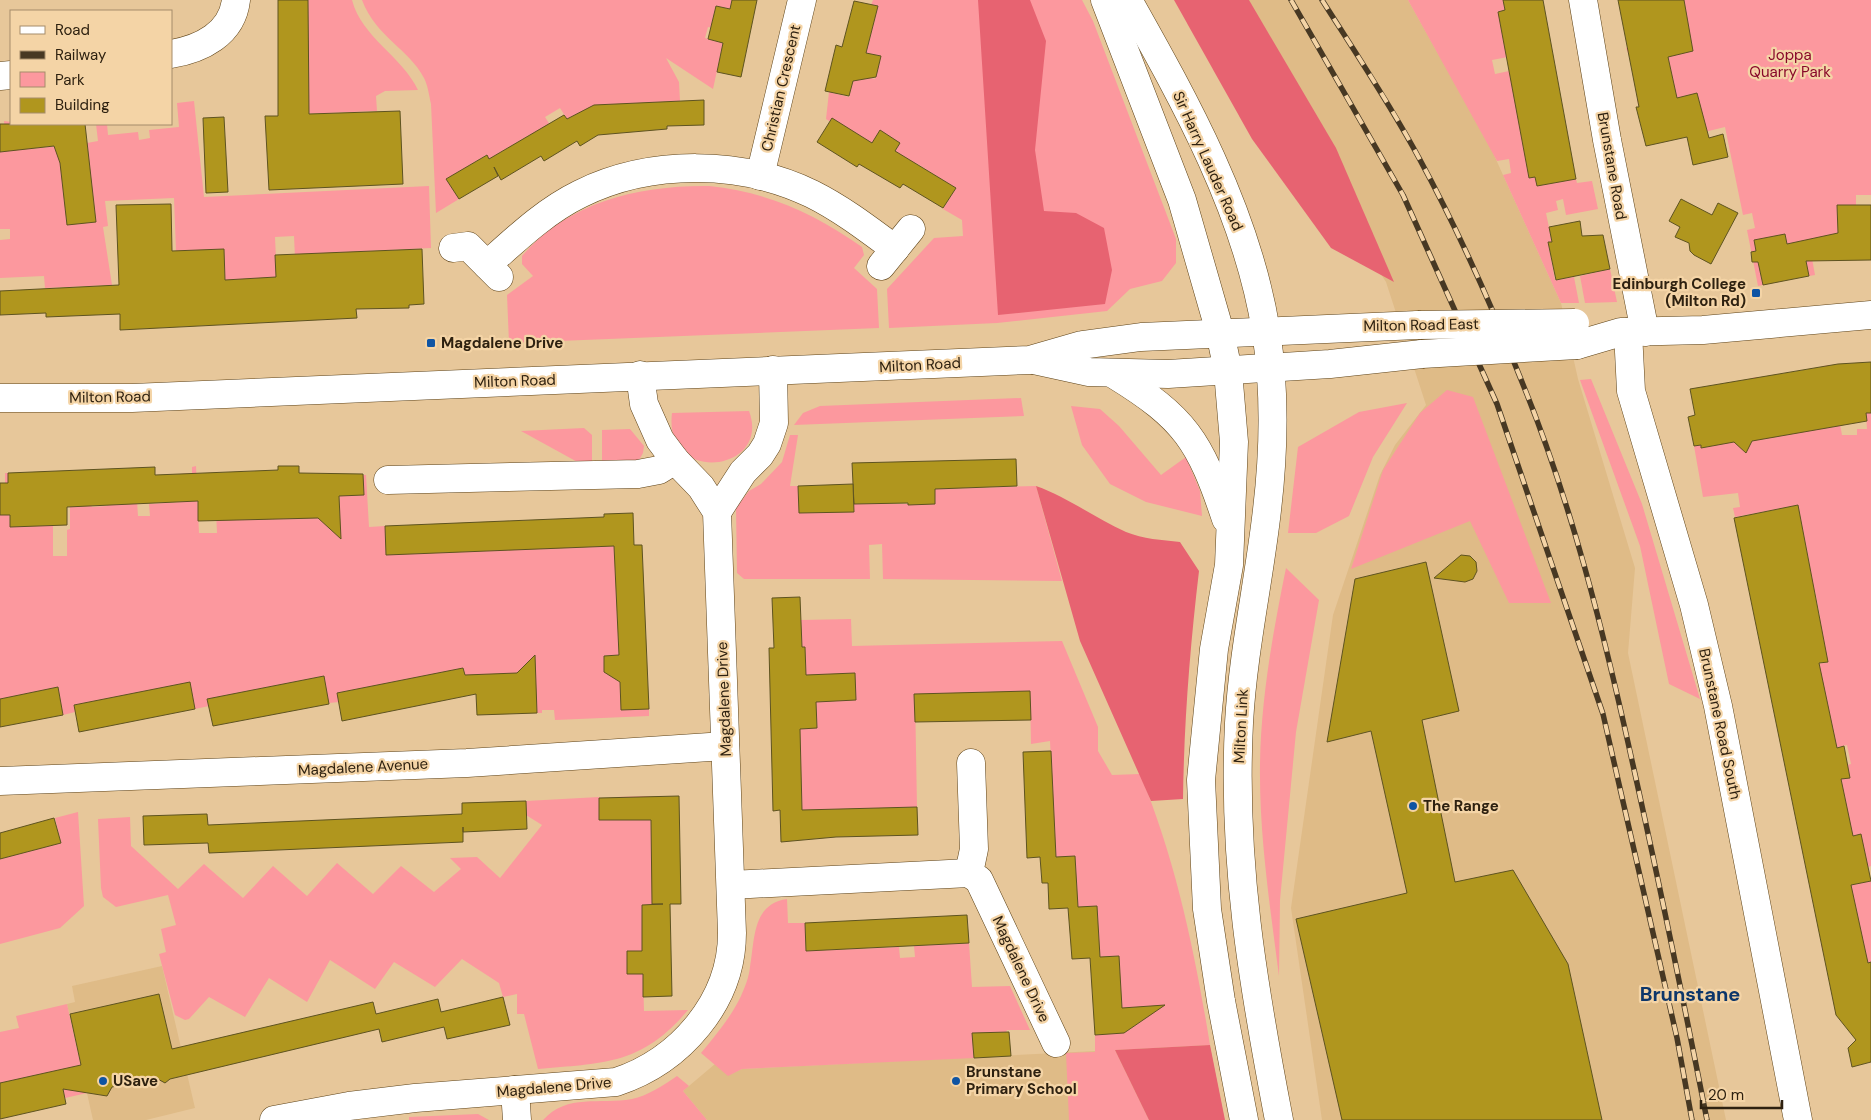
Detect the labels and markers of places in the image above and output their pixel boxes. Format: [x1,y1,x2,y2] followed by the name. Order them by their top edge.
[1613,274,1746,311] place label: Edinburgh College (Milton Rd)
[1750,287,1762,299] marker: Edinburgh College (Milton Rd)
[441,333,563,353] place label: Magdalene Drive
[425,337,437,349] marker: Magdalene Drive
[1423,796,1499,816] place label: The Range
[1407,800,1419,812] marker: The Range
[966,1062,1077,1099] place label: Brunstane Primary School
[113,1071,158,1091] place label: USave
[97,1075,109,1087] marker: USave
[950,1075,962,1087] marker: Brunstane Primary School

